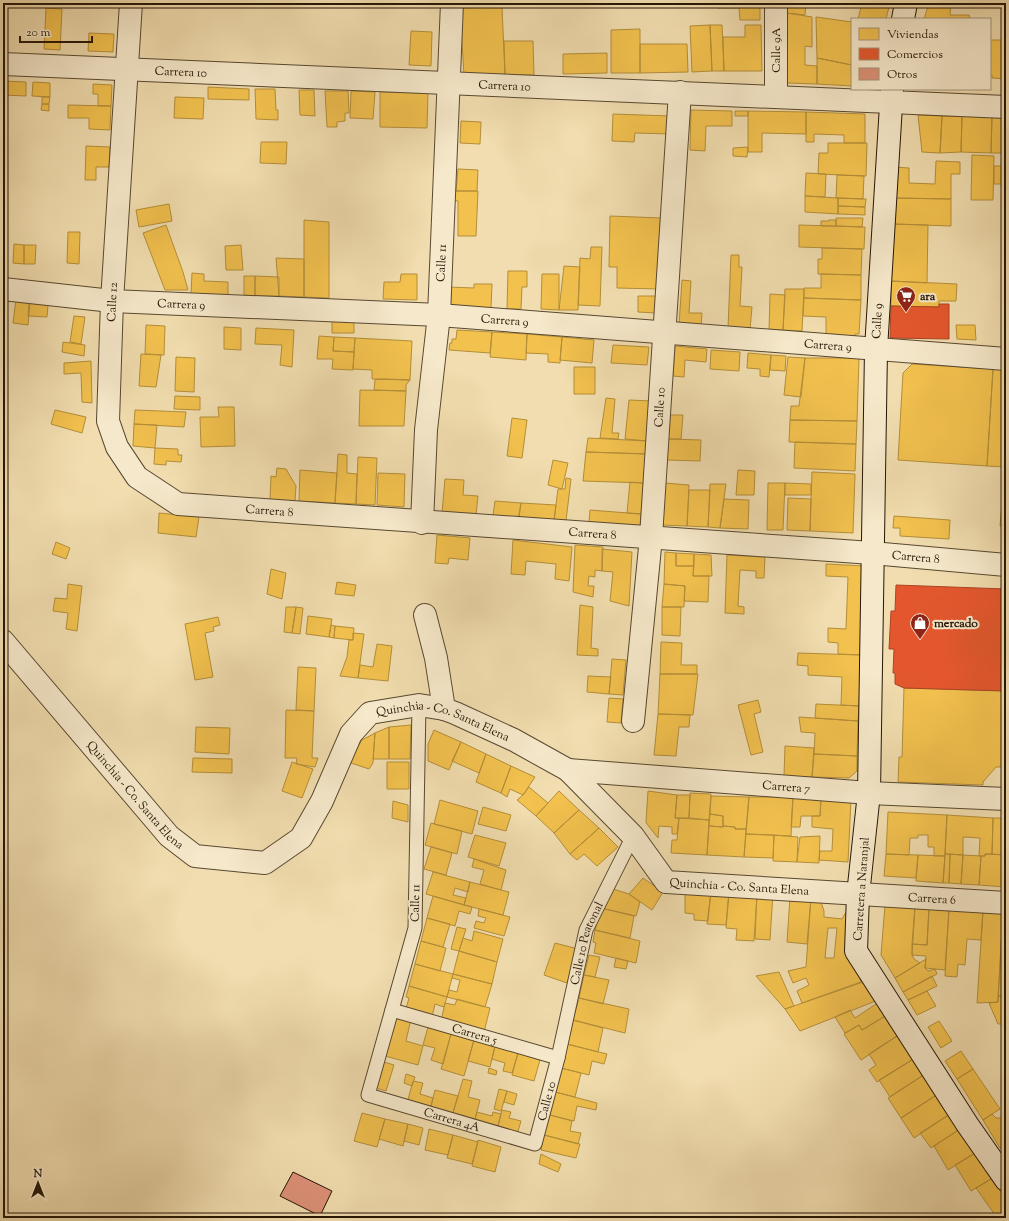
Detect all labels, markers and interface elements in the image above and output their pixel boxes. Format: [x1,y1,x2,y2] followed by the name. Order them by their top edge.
[20,18,92,44] scale bar
[851,18,991,90] legend
[26,24,51,42] text: 20 m
[887,26,939,44] text: Viviendas
[768,27,786,73] street label: Calle 9A
[887,46,943,64] text: Comercios
[154,63,207,83] street label: Carrera 10
[887,66,917,84] text: Otros
[478,76,531,97] street label: Carrera 10
[432,244,452,282] street label: Calle 11
[103,282,123,322] street label: Calle 12
[895,285,917,313] supermarket icon: ara
[920,288,936,306] place label: ara
[157,295,206,315] street label: Carrera 9
[868,303,888,339] street label: Calle 9
[480,310,530,332] street label: Carrera 9
[803,335,853,357] street label: Carrera 9
[650,387,671,428] street label: Calle 10
[245,501,294,522] street label: Carrera 8
[568,524,617,545] street label: Carrera 8
[891,547,940,569] street label: Carrera 8
[909,612,931,640] shop icon: mercado
[934,615,978,633] place label: mercado
[375,697,513,747] street label: Quinchia - Co. Santa Elena
[82,737,188,854] street label: Quinchia - Co. Santa Elena
[762,777,811,798] street label: Carrera 7
[849,836,875,941] street label: Carretera a Naranjal
[669,874,810,901] street label: Quinchia - Co. Santa Elena
[407,884,425,922] street label: Calle 11
[907,889,957,910] street label: Carrera 6
[566,898,609,987] street label: Calle 10 Peatonal
[450,1020,499,1050] street label: Carrera 5
[534,1080,561,1123] street label: Calle 10
[421,1104,482,1137] street label: Carrera 4A
[18,1163,58,1203] north arrow
[33,1166,43,1182] text: N

